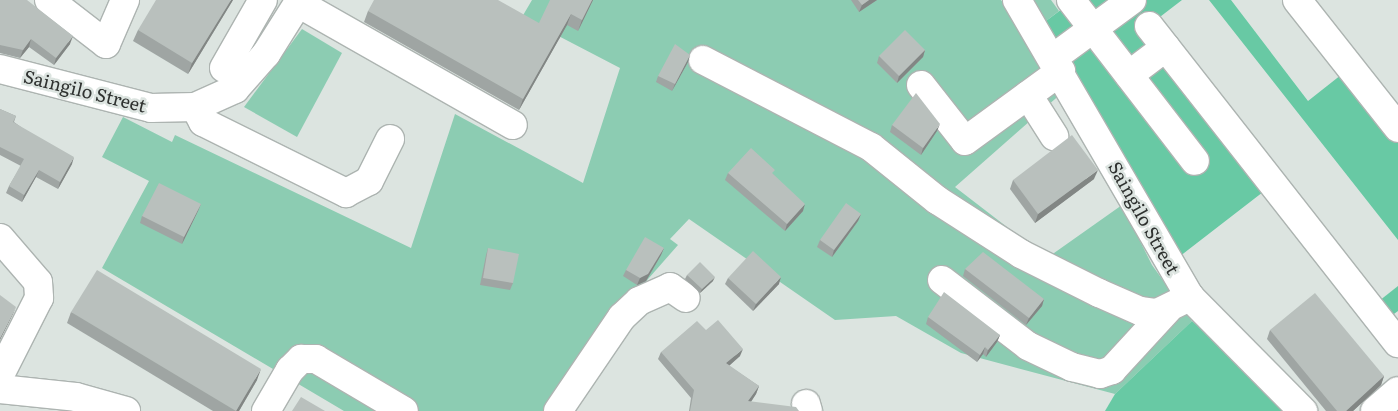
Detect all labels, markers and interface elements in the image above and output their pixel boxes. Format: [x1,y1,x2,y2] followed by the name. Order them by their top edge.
[21,65,149,117] street label: Saingilo Street
[1104,158,1184,278] street label: Saingilo Street

